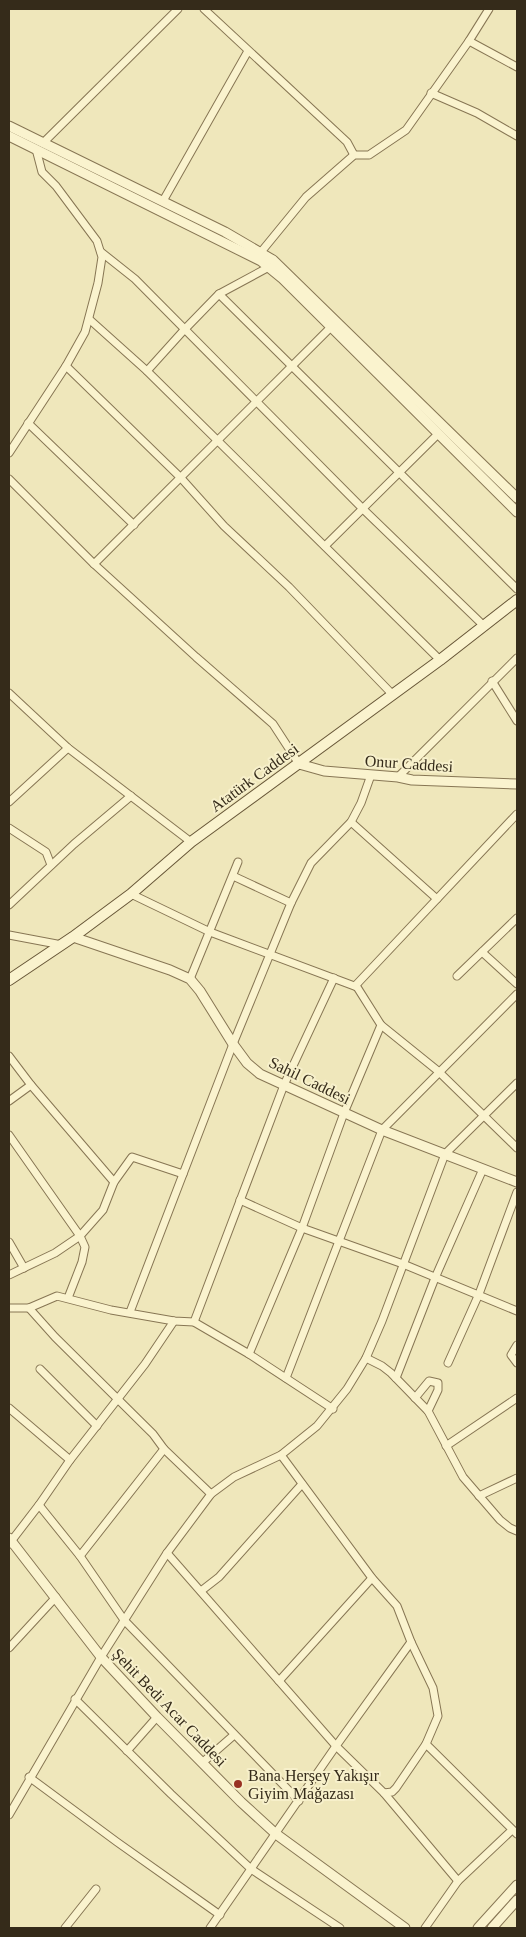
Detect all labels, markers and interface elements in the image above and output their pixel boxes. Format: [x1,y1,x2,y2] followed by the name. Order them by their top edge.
[207,740,302,815] street label: Atatürk Caddesi
[364,752,454,775] street label: Onur Caddesi
[266,1053,354,1108] street label: Sahil Caddesi
[108,1645,231,1771] street label: Şehit Bedi Acar Caddesi
[248,1767,380,1803] place label: Bana Herşey Yakışır Giyim Mağazası
[232,1778,244,1790] marker: Bana Herşey Yakışır Giyim Mağazası

